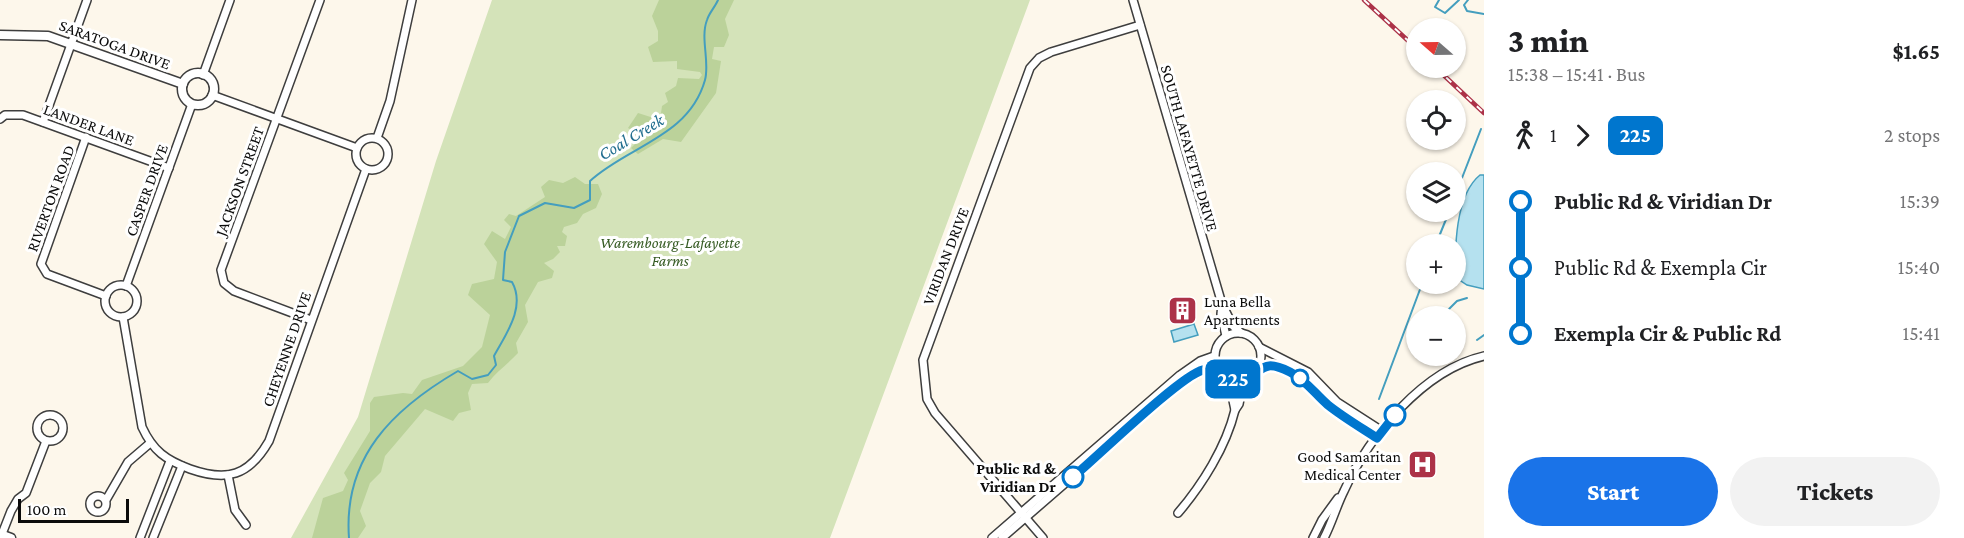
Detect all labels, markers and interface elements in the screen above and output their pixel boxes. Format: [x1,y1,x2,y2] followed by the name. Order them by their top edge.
[57,16,173,73] street label: SARATOGA DRIVE
[1406,18,1466,78] north arrow
[1406,18,1466,366] map controls
[1508,22,1589,59] text: 3 min
[1892,39,1940,64] text: $1.65
[1158,63,1222,234] street label: SOUTH LAFAYETTE DRIVE
[1508,63,1645,85] text: 15:38 – 15:41 · Bus
[1406,90,1466,150] button: locate
[41,100,137,149] street label: LANDER LANE
[595,109,668,164] water label: Coal Creek
[1508,119,1541,152] icon: walk
[1566,119,1599,152] icon: forward
[1620,123,1651,147] text: 225
[211,124,268,240] street label: JACKSON STREET
[1550,124,1557,146] text: 1
[1884,124,1940,146] text: 2 stops
[122,142,171,238] street label: CASPER DRIVE
[23,143,78,254] street label: RIVERTON ROAD
[1406,162,1466,222] button: layers
[1554,189,1772,214] text: Public Rd & Viridian Dr
[1900,190,1940,212] text: 15:39
[919,205,972,307] street label: VIRIDAN DRIVE
[600,234,740,269] park label: Warembourg-Lafayette Farms
[1406,234,1466,294] button: +
[1554,255,1767,280] text: Public Rd & Exempla Cir
[1898,256,1940,278] text: 15:40
[259,289,314,409] street label: CHEYENNE DRIVE
[1204,293,1280,329] place label: Luna Bella Apartments
[1167,294,1199,326] building icon: Luna Bella Apartments
[1406,306,1466,366] button: −
[1554,321,1781,346] text: Exempla Cir & Public Rd
[1903,322,1940,344] text: 15:41
[1198,360,1268,398] line badge: 225
[1217,367,1249,391] text: 225
[1291,369,1309,387] unlabelled marker
[1384,404,1406,426] unlabelled marker
[1297,448,1401,483] place label: Good Samaritan Medical Center
[1406,449,1438,481] hospital icon: Good Samaritan Medical Center
[1508,457,1718,526] button: Start
[1730,457,1940,526] button: Tickets
[976,460,1057,495] place label: Public Rd & Viridian Dr
[1062,466,1084,488] marker: Public Rd & Viridian Dr
[18,496,129,524] scale bar
[27,501,66,518] text: 100 m

